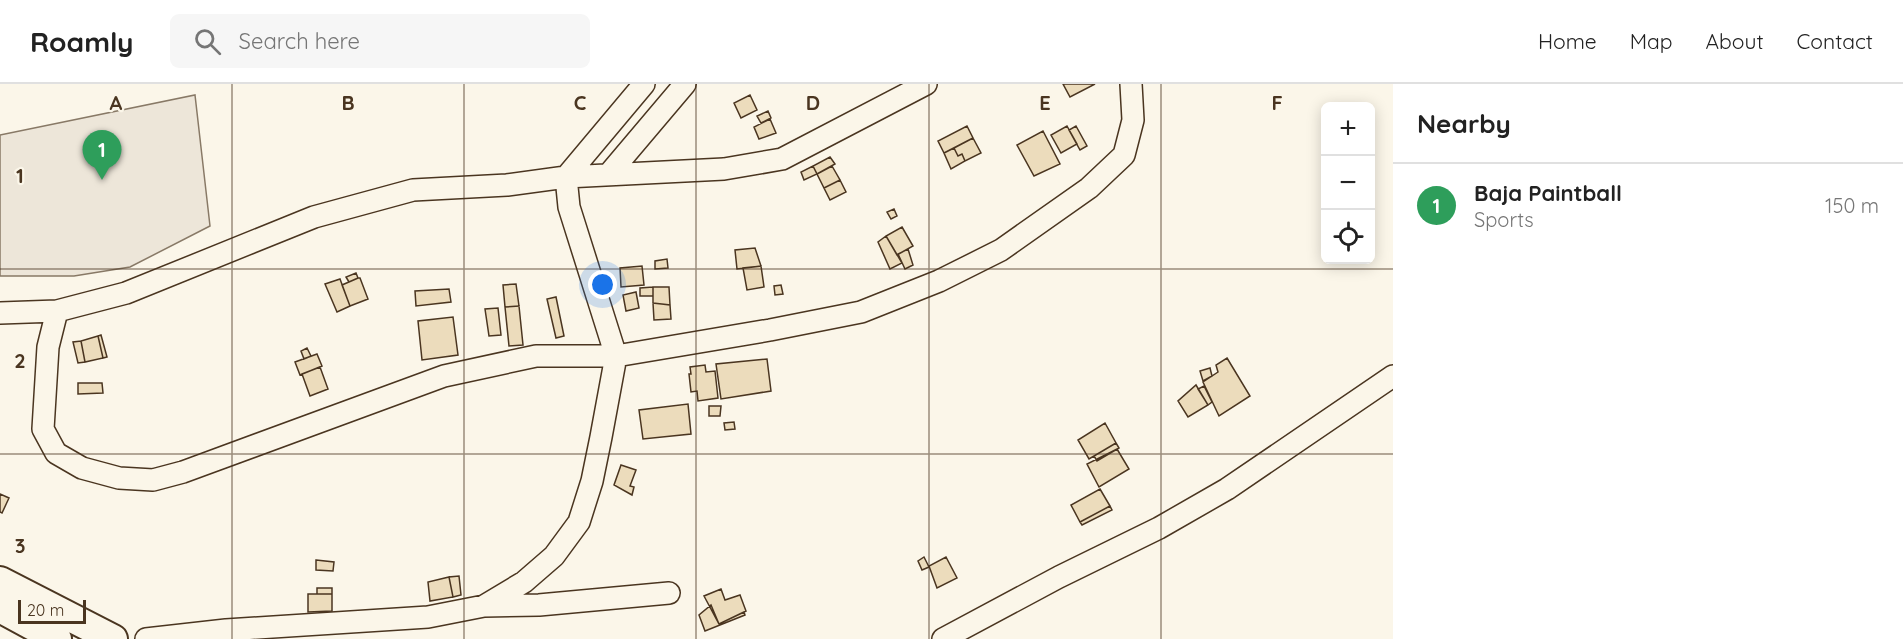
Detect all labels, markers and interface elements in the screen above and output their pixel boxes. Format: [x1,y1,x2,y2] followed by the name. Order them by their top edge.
[170,14,590,68] search box
[30,24,134,59] text: Roamly
[191,25,224,58] icon: search
[239,27,360,55] text: Search here
[1538,28,1597,54] text: Home
[1630,28,1673,54] text: Map
[1706,28,1764,54] text: About
[1797,28,1873,54] text: Contact
[110,90,123,115] text: A
[341,90,355,115] text: B
[574,90,587,115] text: C
[806,90,820,115] text: D
[1039,90,1051,115] text: E
[1271,90,1283,115] text: F
[1321,102,1375,264] map controls
[1321,102,1375,156] button: +
[1417,107,1511,140] text: Nearby
[82,130,122,180] pin: 1
[1321,156,1375,210] button: −
[16,163,24,188] text: 1
[1474,179,1622,207] text: Baja Paintball
[1433,193,1440,218] text: 1
[1825,193,1879,218] text: 150 m
[1474,207,1534,232] text: Sports
[1321,210,1375,264] button: locate
[588,270,617,299] your location
[14,348,26,373] text: 2
[15,533,25,558] text: 3
[18,597,86,624] scale bar
[27,600,64,620] text: 20 m

